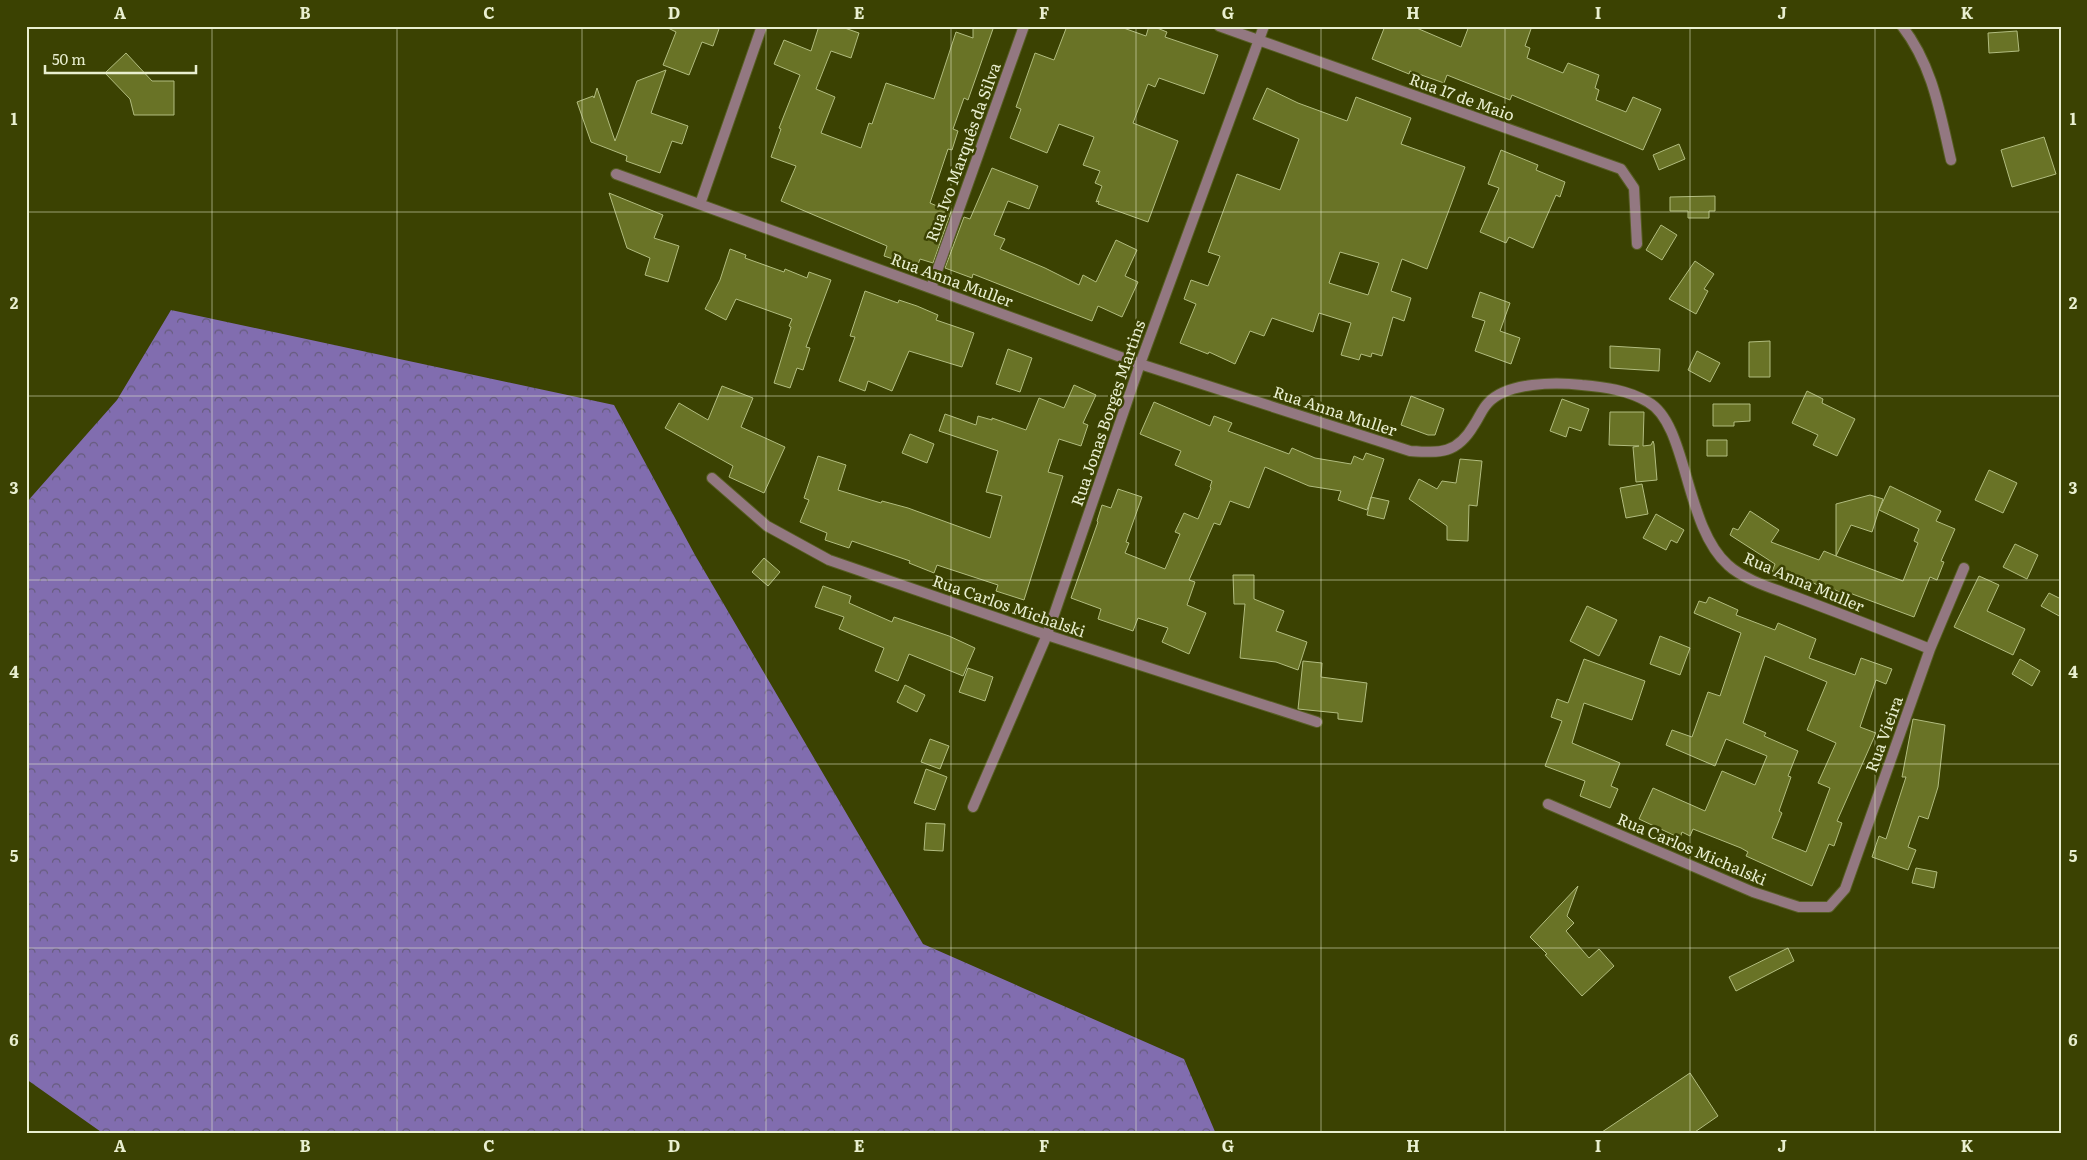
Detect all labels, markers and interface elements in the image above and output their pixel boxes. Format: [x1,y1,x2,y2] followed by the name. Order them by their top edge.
[114,0,126,24] text: A
[299,0,311,24] text: B
[483,0,495,24] text: C
[668,0,680,24] text: D
[854,0,865,24] text: E
[1039,0,1049,24] text: F
[1222,0,1234,24] text: G
[1406,0,1420,24] text: H
[1595,0,1601,24] text: I
[1777,0,1787,24] text: J
[1961,0,1974,24] text: K
[45,42,196,74] scale bar
[52,47,86,70] text: 50 m
[918,58,1006,245] street label: Rua Ivo Marquês da Silva
[1406,66,1518,126] street label: Rua 17 de Maio
[11,106,18,130] text: 1
[2070,106,2077,130] text: 1
[888,246,1017,313] street label: Rua Anna Muller
[10,290,19,314] text: 2
[2069,290,2078,314] text: 2
[1064,316,1150,509] street label: Rua Jonas Borges Martins
[1270,379,1401,441] street label: Rua Anna Muller
[10,475,19,499] text: 3
[2069,475,2078,499] text: 3
[1740,545,1869,617] street label: Rua Anna Muller
[930,568,1089,642] street label: Rua Carlos Michalski
[9,659,19,683] text: 4
[2068,659,2078,683] text: 4
[1858,692,1908,775] street label: Rua Vieira
[1614,806,1771,890] street label: Rua Carlos Michalski
[10,843,19,867] text: 5
[2069,843,2078,867] text: 5
[9,1027,19,1051] text: 6
[2068,1027,2078,1051] text: 6
[114,1133,126,1157] text: A
[299,1133,311,1157] text: B
[483,1133,495,1157] text: C
[668,1133,680,1157] text: D
[854,1133,865,1157] text: E
[1039,1133,1049,1157] text: F
[1222,1133,1234,1157] text: G
[1406,1133,1420,1157] text: H
[1595,1133,1601,1157] text: I
[1777,1133,1787,1157] text: J
[1961,1133,1974,1157] text: K

